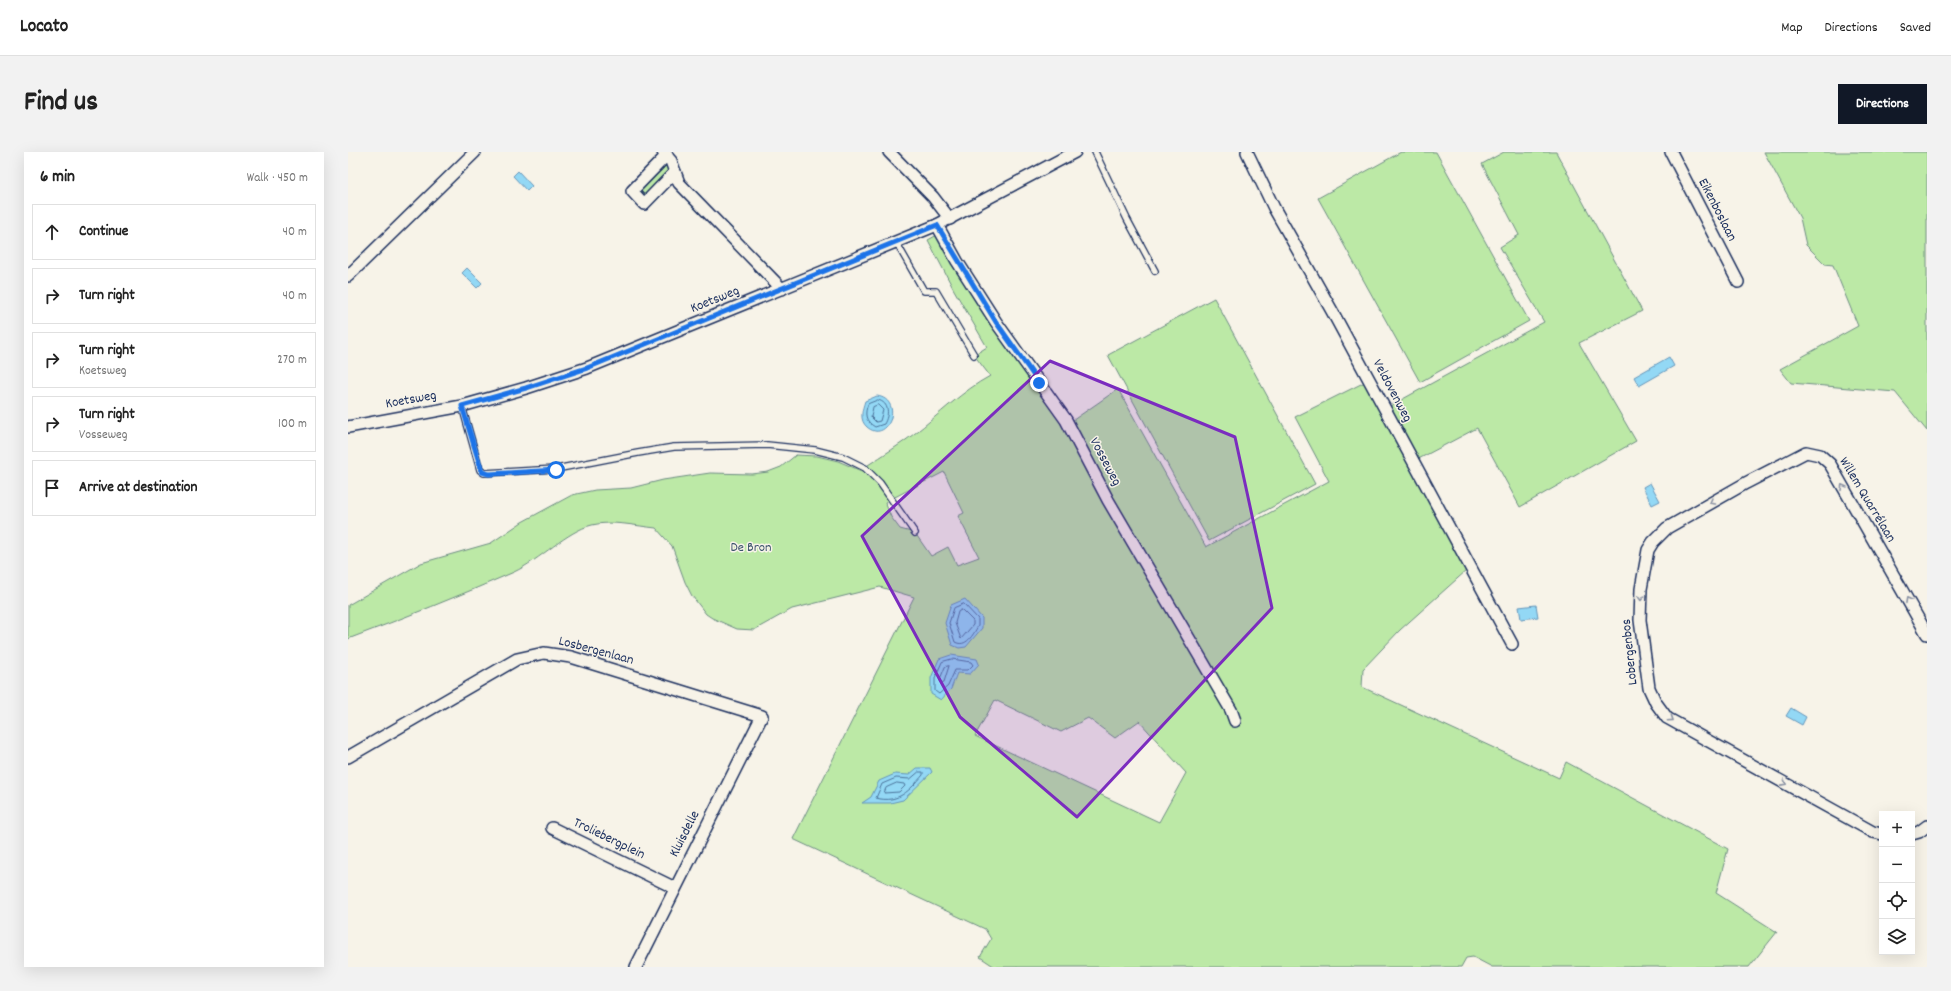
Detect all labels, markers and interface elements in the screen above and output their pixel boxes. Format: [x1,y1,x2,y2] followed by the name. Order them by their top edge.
[20,14,68,41] text: Locato
[1781,18,1803,38] text: Map
[1825,18,1878,38] text: Directions
[1900,18,1931,38] text: Saved
[24,84,98,124] text: Find us
[1838,84,1927,124] button: Directions
[40,166,75,190] text: 6 min
[247,169,308,188] text: Walk · 450 m
[1693,175,1741,245] street label: Eikenboslaan
[41,221,63,243] icon: ahead
[79,221,128,243] text: Continue
[283,223,307,242] text: 40 m
[688,281,742,319] street label: Koetsweg
[41,285,63,307] icon: right
[79,285,135,307] text: Turn right
[283,287,307,306] text: 40 m
[79,340,135,362] text: Turn right
[41,349,63,371] icon: right
[277,351,307,370] text: 270 m
[1367,356,1417,426] street label: Veldovenweg
[79,362,127,381] text: Koetsweg
[1030,374,1048,392] route end
[384,386,438,414] street label: Koetsweg
[79,404,135,426] text: Turn right
[41,413,63,435] icon: right
[278,415,307,434] text: 100 m
[79,426,128,445] text: Vosseweg
[1084,434,1126,490] street label: Vosseweg
[1834,454,1900,546] street label: Willem Quarrélaan
[547,461,565,479] route start
[41,477,63,499] icon: arrive
[79,477,197,499] text: Arrive at destination
[1841,484,1848,491] one-way arrow
[1709,498,1716,505] one-way arrow
[730,538,772,558] park label: De Bron
[1637,595,1645,601] one-way arrow
[1905,597,1913,604] one-way arrow
[1617,618,1643,686] street label: Lobergenbos
[556,631,636,671] street label: Losbergenlaan
[1667,714,1674,721] one-way arrow
[1780,779,1788,786] one-way arrow
[665,807,705,861] street label: Kluisdelle
[1879,811,1915,955] map controls
[1879,811,1915,847] button: +
[570,813,648,865] street label: Troliebergplein
[1879,847,1915,883] button: −
[1879,883,1915,919] button: locate
[1879,919,1915,955] button: layers

